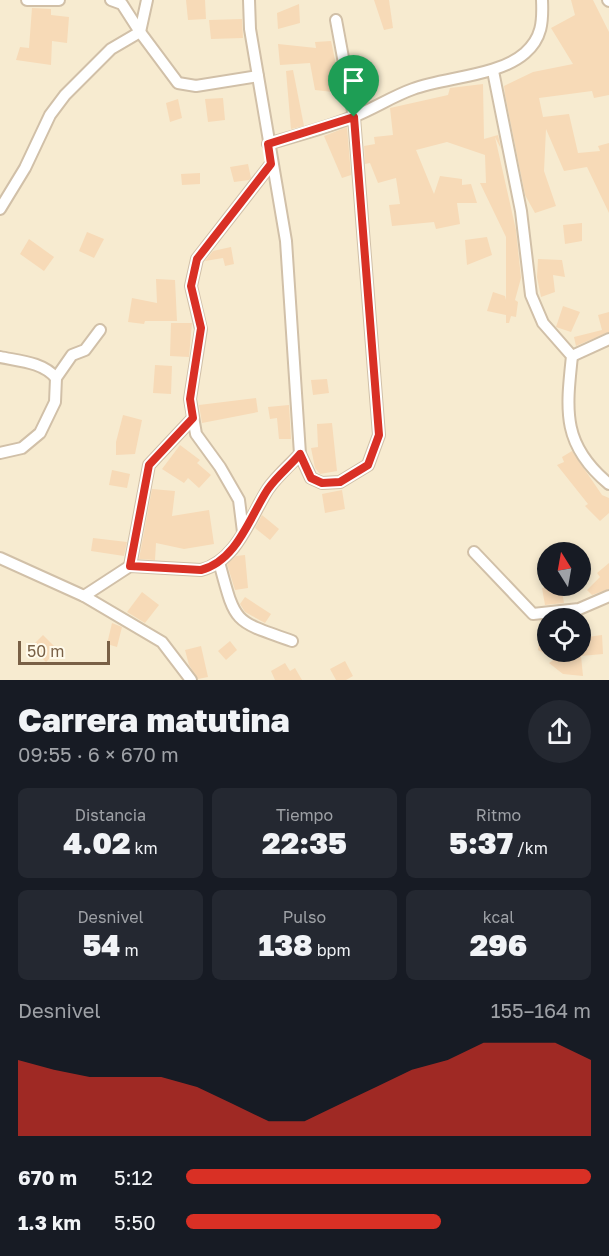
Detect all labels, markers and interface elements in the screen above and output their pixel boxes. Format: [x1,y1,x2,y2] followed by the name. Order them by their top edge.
[328,55,379,117] pin
[337,64,370,97] icon: arrive
[537,542,591,596] north arrow
[537,542,591,662] map controls
[537,608,591,662] button: locate
[18,638,110,666] scale bar
[27,641,64,661] text: 50 m
[18,700,290,739] text: Carrera matutina
[528,700,591,763] button: share
[18,742,179,766] text: 09:55 · 6 × 670 m
[75,805,146,825] text: Distancia
[276,805,333,825] text: Tiempo
[476,805,521,825] text: Ritmo
[63,825,131,861] text: 4.02
[262,825,347,861] text: 22:35
[449,825,513,861] text: 5:37
[131,838,158,858] text: km
[513,838,548,858] text: /km
[77,907,144,927] text: Desnivel
[283,907,326,927] text: Pulso
[483,907,514,927] text: kcal
[82,927,120,963] text: 54
[258,927,313,963] text: 138
[470,927,527,963] text: 296
[120,940,139,960] text: m
[313,940,351,960] text: bpm
[18,998,101,1022] text: Desnivel
[491,998,591,1022] text: 155–164 m
[18,1165,77,1189] text: 670 m
[114,1165,153,1189] text: 5:12
[18,1210,81,1234] text: 1.3 km
[114,1210,156,1234] text: 5:50

